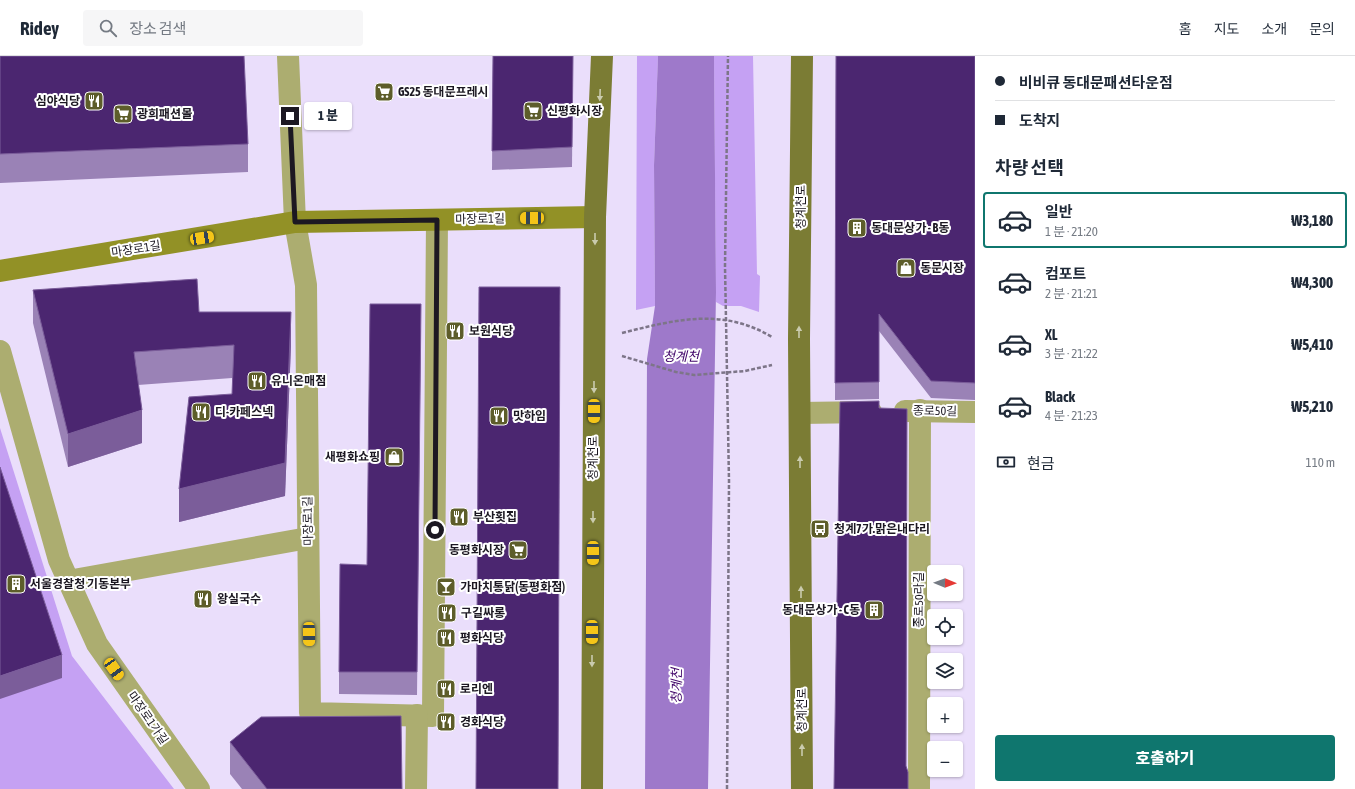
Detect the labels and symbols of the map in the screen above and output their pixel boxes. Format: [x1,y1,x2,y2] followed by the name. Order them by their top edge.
[373,81,395,103] supermarket icon: GS25 동대문프레시
[398,85,489,99] place label: GS25 동대문프레시
[597,89,604,101] one-way arrow
[83,90,105,112] restaurant icon: 심야식당
[36,94,80,108] place label: 심야식당
[522,100,544,122] supermarket icon: 신평화시장
[304,102,352,130] callout: 1 분
[112,103,134,125] supermarket icon: 광희패션몰
[547,104,602,118] place label: 신평화시장
[137,107,192,121] place label: 광희패션몰
[281,107,299,125] route end
[794,185,808,229] street label: 청계천로
[455,212,505,226] street label: 마장로1길
[520,212,544,224] car
[846,217,868,239] building icon: 동대문상가 - B동
[871,221,949,235] place label: 동대문상가 - B동
[189,230,215,246] car
[592,233,598,246] one-way arrow
[110,238,162,260] street label: 마장로1길
[895,257,917,279] shop icon: 동문시장
[920,261,964,275] place label: 동문시장
[444,320,466,342] restaurant icon: 보원식당
[469,324,513,338] place label: 보원식당
[796,326,803,338] one-way arrow
[663,349,700,364] water label: 청계천
[246,370,268,392] restaurant icon: 유니온매점
[271,374,326,388] place label: 유니온매점
[591,381,597,394] one-way arrow
[588,399,600,423] car
[190,401,212,423] restaurant icon: 디-카페스넥
[913,404,957,418] street label: 종로50길
[215,405,273,419] place label: 디-카페스넥
[488,405,510,427] restaurant icon: 맛하임
[513,409,546,423] place label: 맛하임
[586,436,600,480] street label: 청계천로
[383,446,405,468] shop icon: 새평화쇼핑
[325,450,380,464] place label: 새평화쇼핑
[797,455,803,468] one-way arrow
[301,496,315,546] street label: 마장로1길
[448,506,470,528] restaurant icon: 부산횟집
[473,510,517,524] place label: 부산횟집
[590,511,596,524] one-way arrow
[809,518,831,540] bus stop icon: 청계7가.맑은내다리
[426,521,444,539] route start
[834,522,930,536] place label: 청계7가.맑은내다리
[507,539,529,561] supermarket icon: 동평화시장
[587,541,599,565] car
[449,543,504,557] place label: 동평화시장
[927,565,963,601] north arrow
[912,572,926,628] street label: 종로50라길
[5,573,27,595] building icon: 서울경찰청 기동본부
[435,576,457,598] bar icon: 가마치통닭(동평화점)
[30,577,131,591] place label: 서울경찰청 기동본부
[460,580,565,594] place label: 가마치통닭(동평화점)
[798,585,804,598] one-way arrow
[192,588,214,610] restaurant icon: 왕실국수
[217,592,261,606] place label: 왕실국수
[863,599,885,621] building icon: 동대문상가 - C동
[436,602,458,624] restaurant icon: 구길싸롱
[782,603,860,617] place label: 동대문상가 - C동
[461,606,505,620] place label: 구길싸롱
[586,620,598,644] car
[303,622,315,646] car
[435,627,457,649] restaurant icon: 평화식당
[460,631,504,645] place label: 평화식당
[589,655,595,668] one-way arrow
[102,656,126,682] car
[669,667,684,704] water label: 청계천
[435,678,457,700] restaurant icon: 로리엔
[460,682,493,696] place label: 로리엔
[795,688,809,732] street label: 청계천로
[125,689,171,747] street label: 마장로1가길
[435,711,457,733] restaurant icon: 경화식당
[460,715,504,729] place label: 경화식당
[799,743,805,756] one-way arrow

